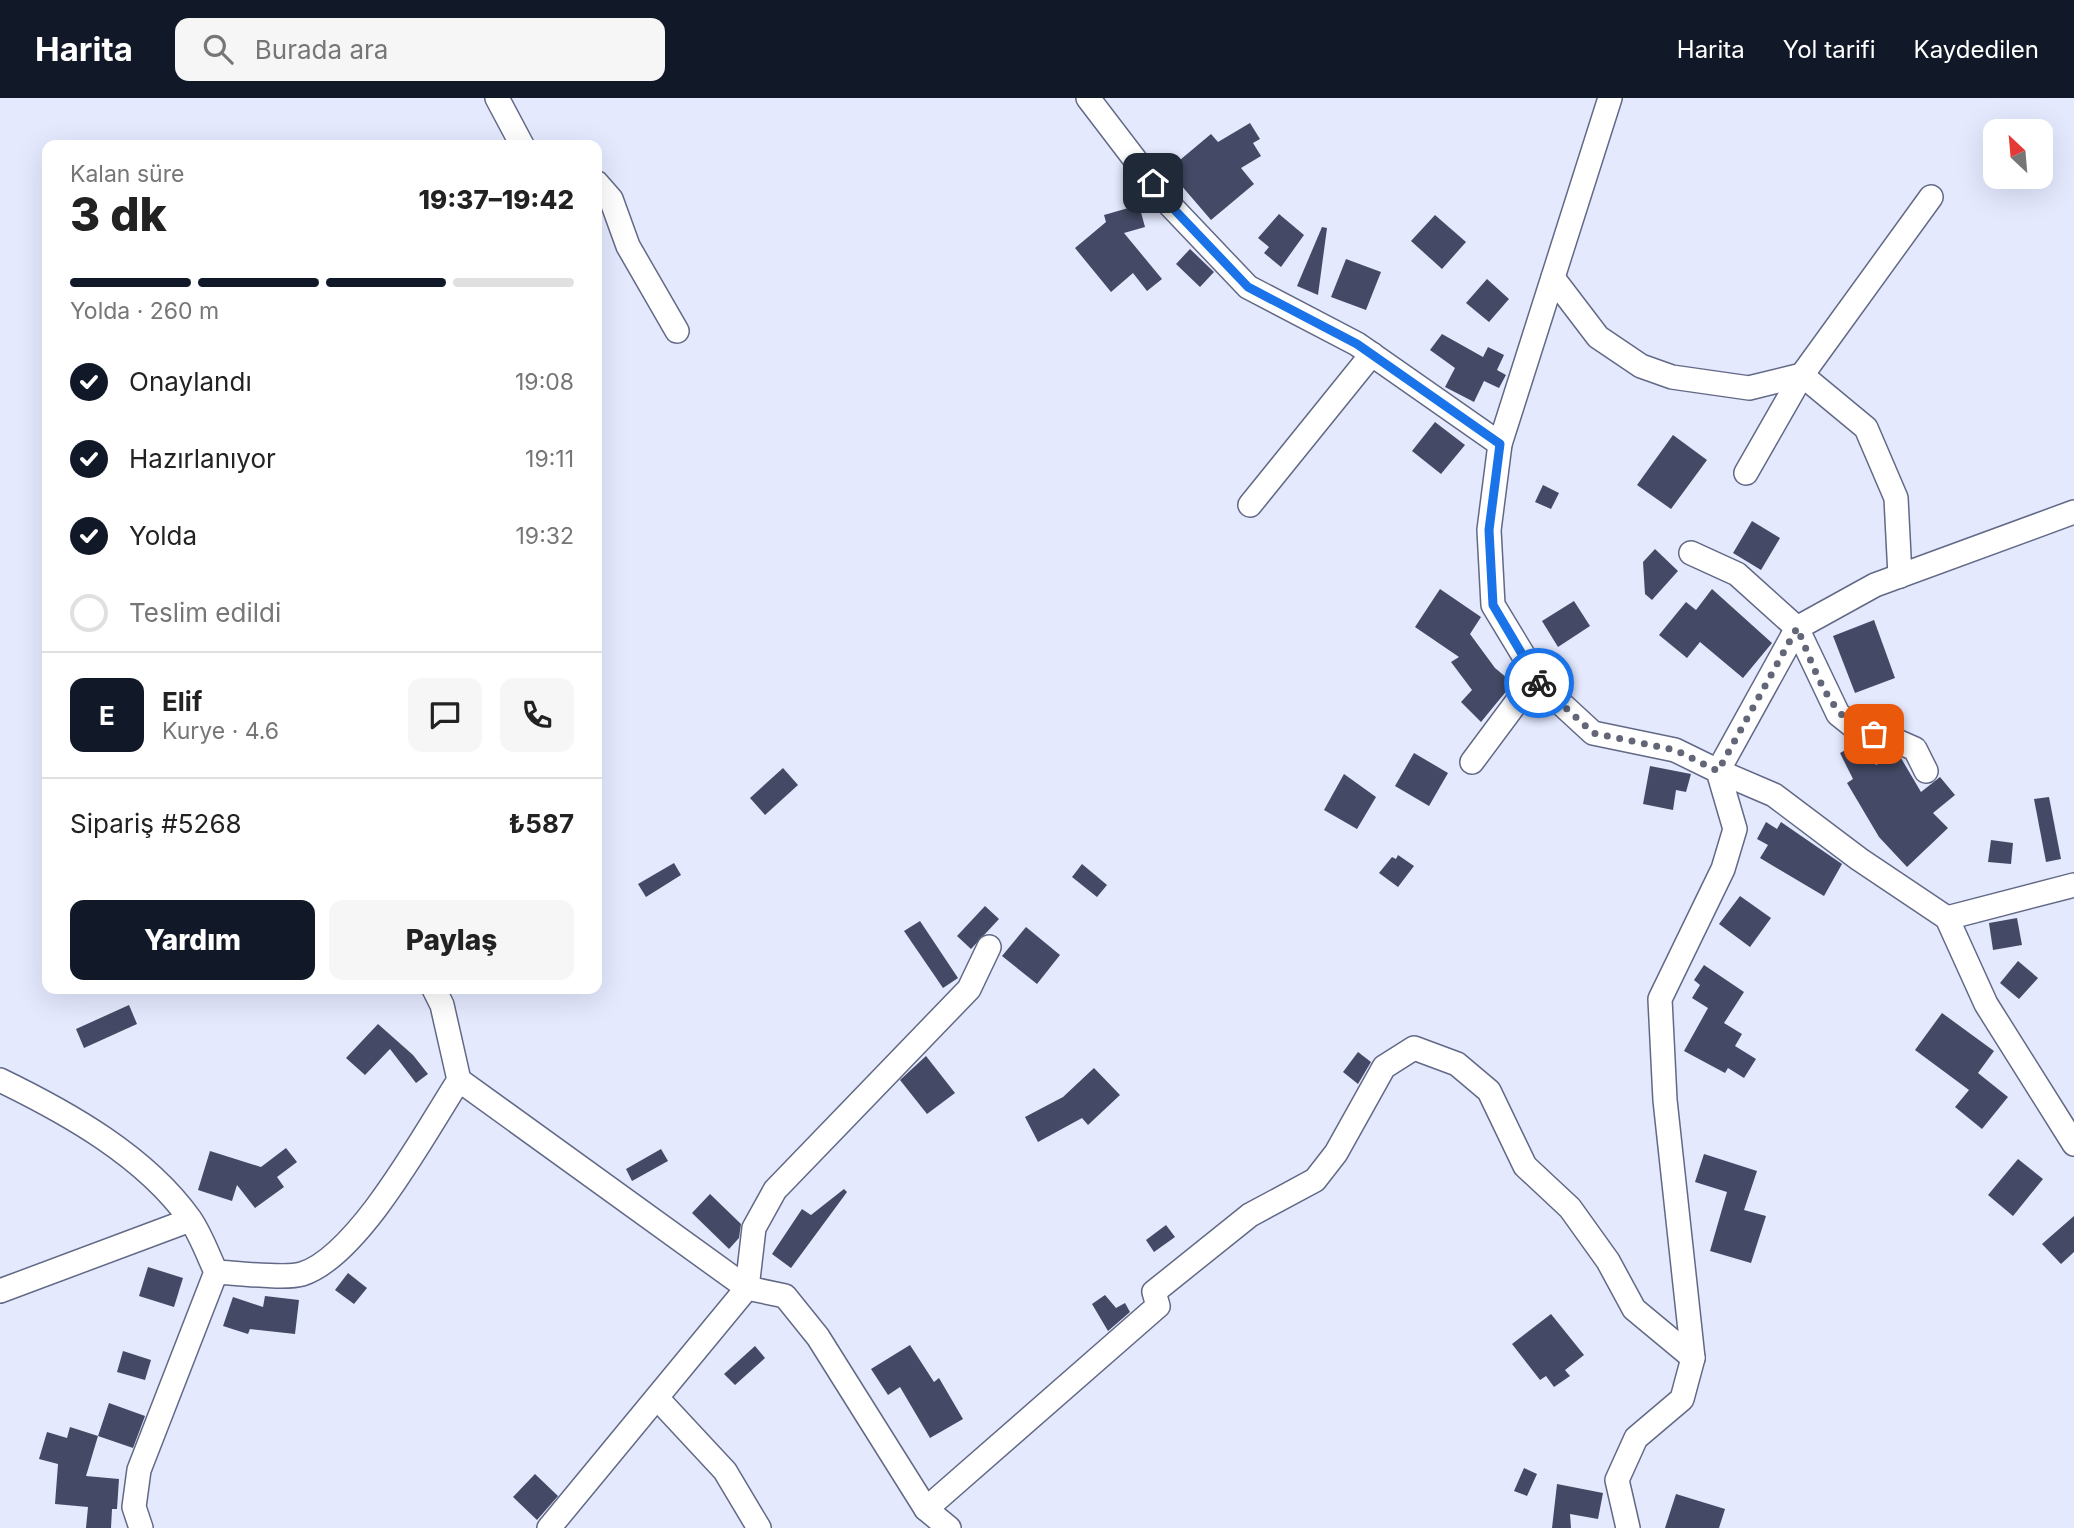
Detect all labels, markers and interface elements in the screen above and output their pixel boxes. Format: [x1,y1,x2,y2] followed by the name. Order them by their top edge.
[175,18,665,81] search box
[35,29,133,69] text: Harita
[199,30,237,68] icon: search
[255,34,388,65] text: Burada ara
[1677,35,1745,64] text: Harita
[1783,35,1876,64] text: Yol tarifi
[1914,35,2039,64] text: Kaydedilen
[1983,119,2053,189] north arrow
[1983,119,2053,189] map controls
[1123,153,1183,213] pin
[70,160,184,188] text: Kalan süre
[1134,164,1172,202] icon: home
[418,184,574,215] text: 19:37–19:42
[70,186,167,242] text: 3 dk
[70,297,219,325] text: Yolda · 260 m
[70,363,108,401] icon: check
[129,366,252,397] text: Onaylandı
[515,368,574,396] text: 19:08
[70,440,108,478] icon: check
[129,443,276,474] text: Hazırlanıyor
[525,445,574,473] text: 19:11
[70,517,108,555] icon: check
[129,520,197,551] text: Yolda
[516,522,574,550] text: 19:32
[129,597,281,628] text: Teslim edildi
[1504,648,1574,718] courier
[1520,664,1558,702] icon: bike
[408,678,482,752] button: chat
[500,678,574,752] button: phone
[162,686,202,717] text: Elif
[99,700,115,731] text: E
[1844,704,1904,764] pin
[1855,715,1893,753] icon: bag
[162,717,279,745] text: Kurye · 4.6
[70,808,242,839] text: Sipariş #5268
[509,808,574,839] text: ₺587
[70,900,315,980] button: Yardım
[329,900,574,980] button: Paylaş

